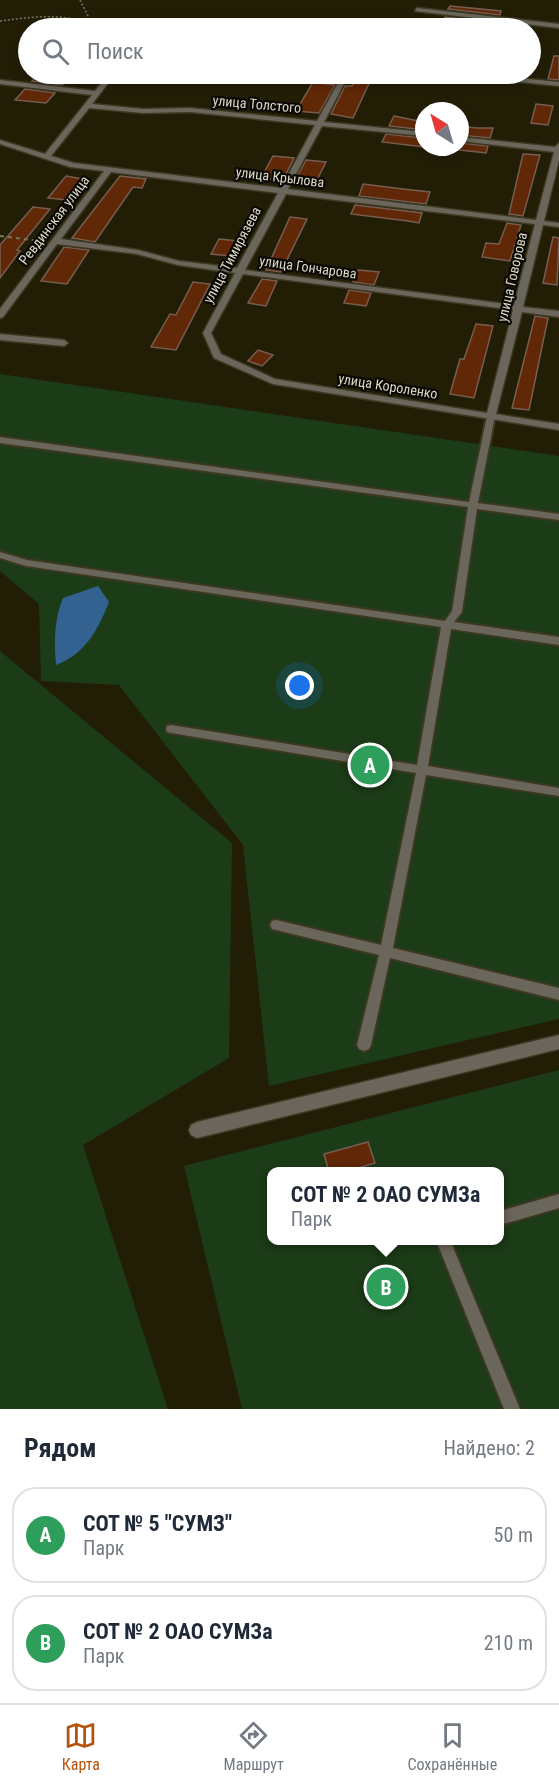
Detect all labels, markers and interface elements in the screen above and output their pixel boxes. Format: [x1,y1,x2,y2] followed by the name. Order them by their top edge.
[18,18,541,84] search box
[39,35,72,68] icon: search
[87,39,144,64] text: Поиск
[212,92,302,116] street label: улица Толстого
[415,102,469,156] north arrow
[235,164,325,190] street label: улица Крылова
[15,173,93,267] street label: Ревдинская улица
[200,204,264,306] street label: улица Тимирязева
[494,231,530,323] street label: улица Говорова
[258,252,358,282] street label: улица Гончарова
[337,370,439,402] street label: улица Короленко
[285,671,314,700] your location
[350,742,389,788] pin: A
[267,1167,504,1245] popup
[291,1182,480,1207] text: СОТ № 2 ОАО СУМЗа
[291,1207,332,1231] text: Парк
[366,1264,406,1310] pin: B
[24,1433,96,1463] text: Рядом
[443,1436,535,1460] text: Найдено: 2
[83,1511,232,1536] text: СОТ № 5 "СУМЗ"
[40,1523,51,1547] text: A
[494,1523,533,1547] text: 50 m
[83,1536,124,1560] text: Парк
[83,1619,273,1644] text: СОТ № 2 ОАО СУМЗа
[40,1631,51,1655] text: B
[484,1631,533,1655] text: 210 m
[83,1644,124,1668] text: Парк
[62,1719,100,1774] tab: Карта
[224,1719,284,1774] tab: Маршрут
[407,1719,497,1774] tab: Сохранённые

